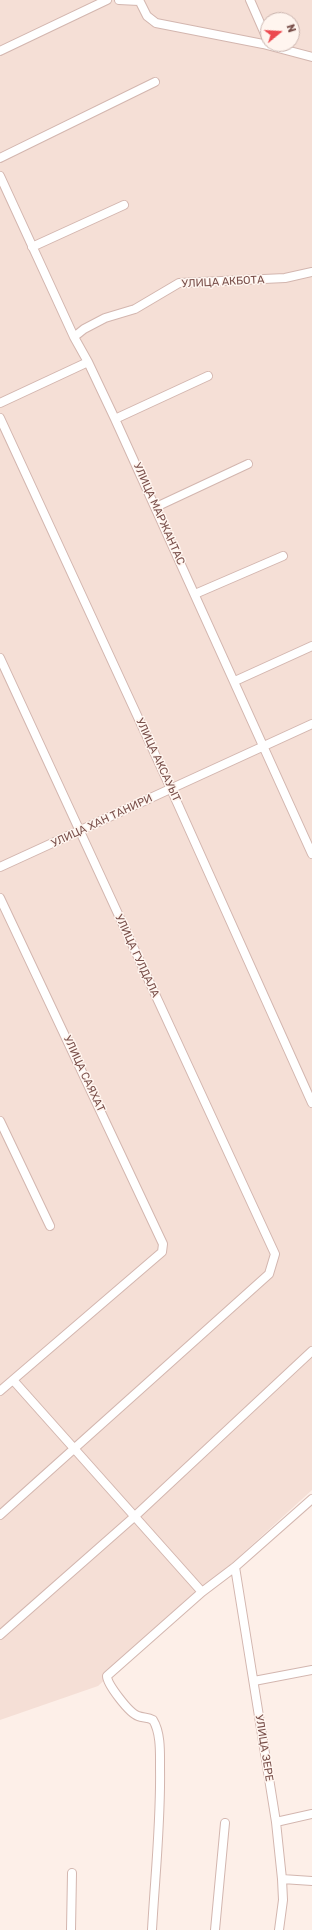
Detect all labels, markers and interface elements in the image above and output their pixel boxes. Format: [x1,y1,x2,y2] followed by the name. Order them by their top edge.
[260,12,300,52] north arrow
[284,23,298,34] text: N
[181,273,265,291] street label: УЛИЦА АКБОТА
[130,461,188,567] street label: УЛИЦА МАРЖАНТАС
[133,716,183,804] street label: УЛИЦА АКСАУЫТ
[49,792,155,850] street label: УЛИЦА ХАН ТАНИРИ
[112,912,162,1000] street label: УЛИЦА ГУЛДАЛА
[61,1034,107,1114] street label: УЛИЦА САЯХАТ
[252,1714,276,1782] street label: УЛИЦА ЗЕРЕ

